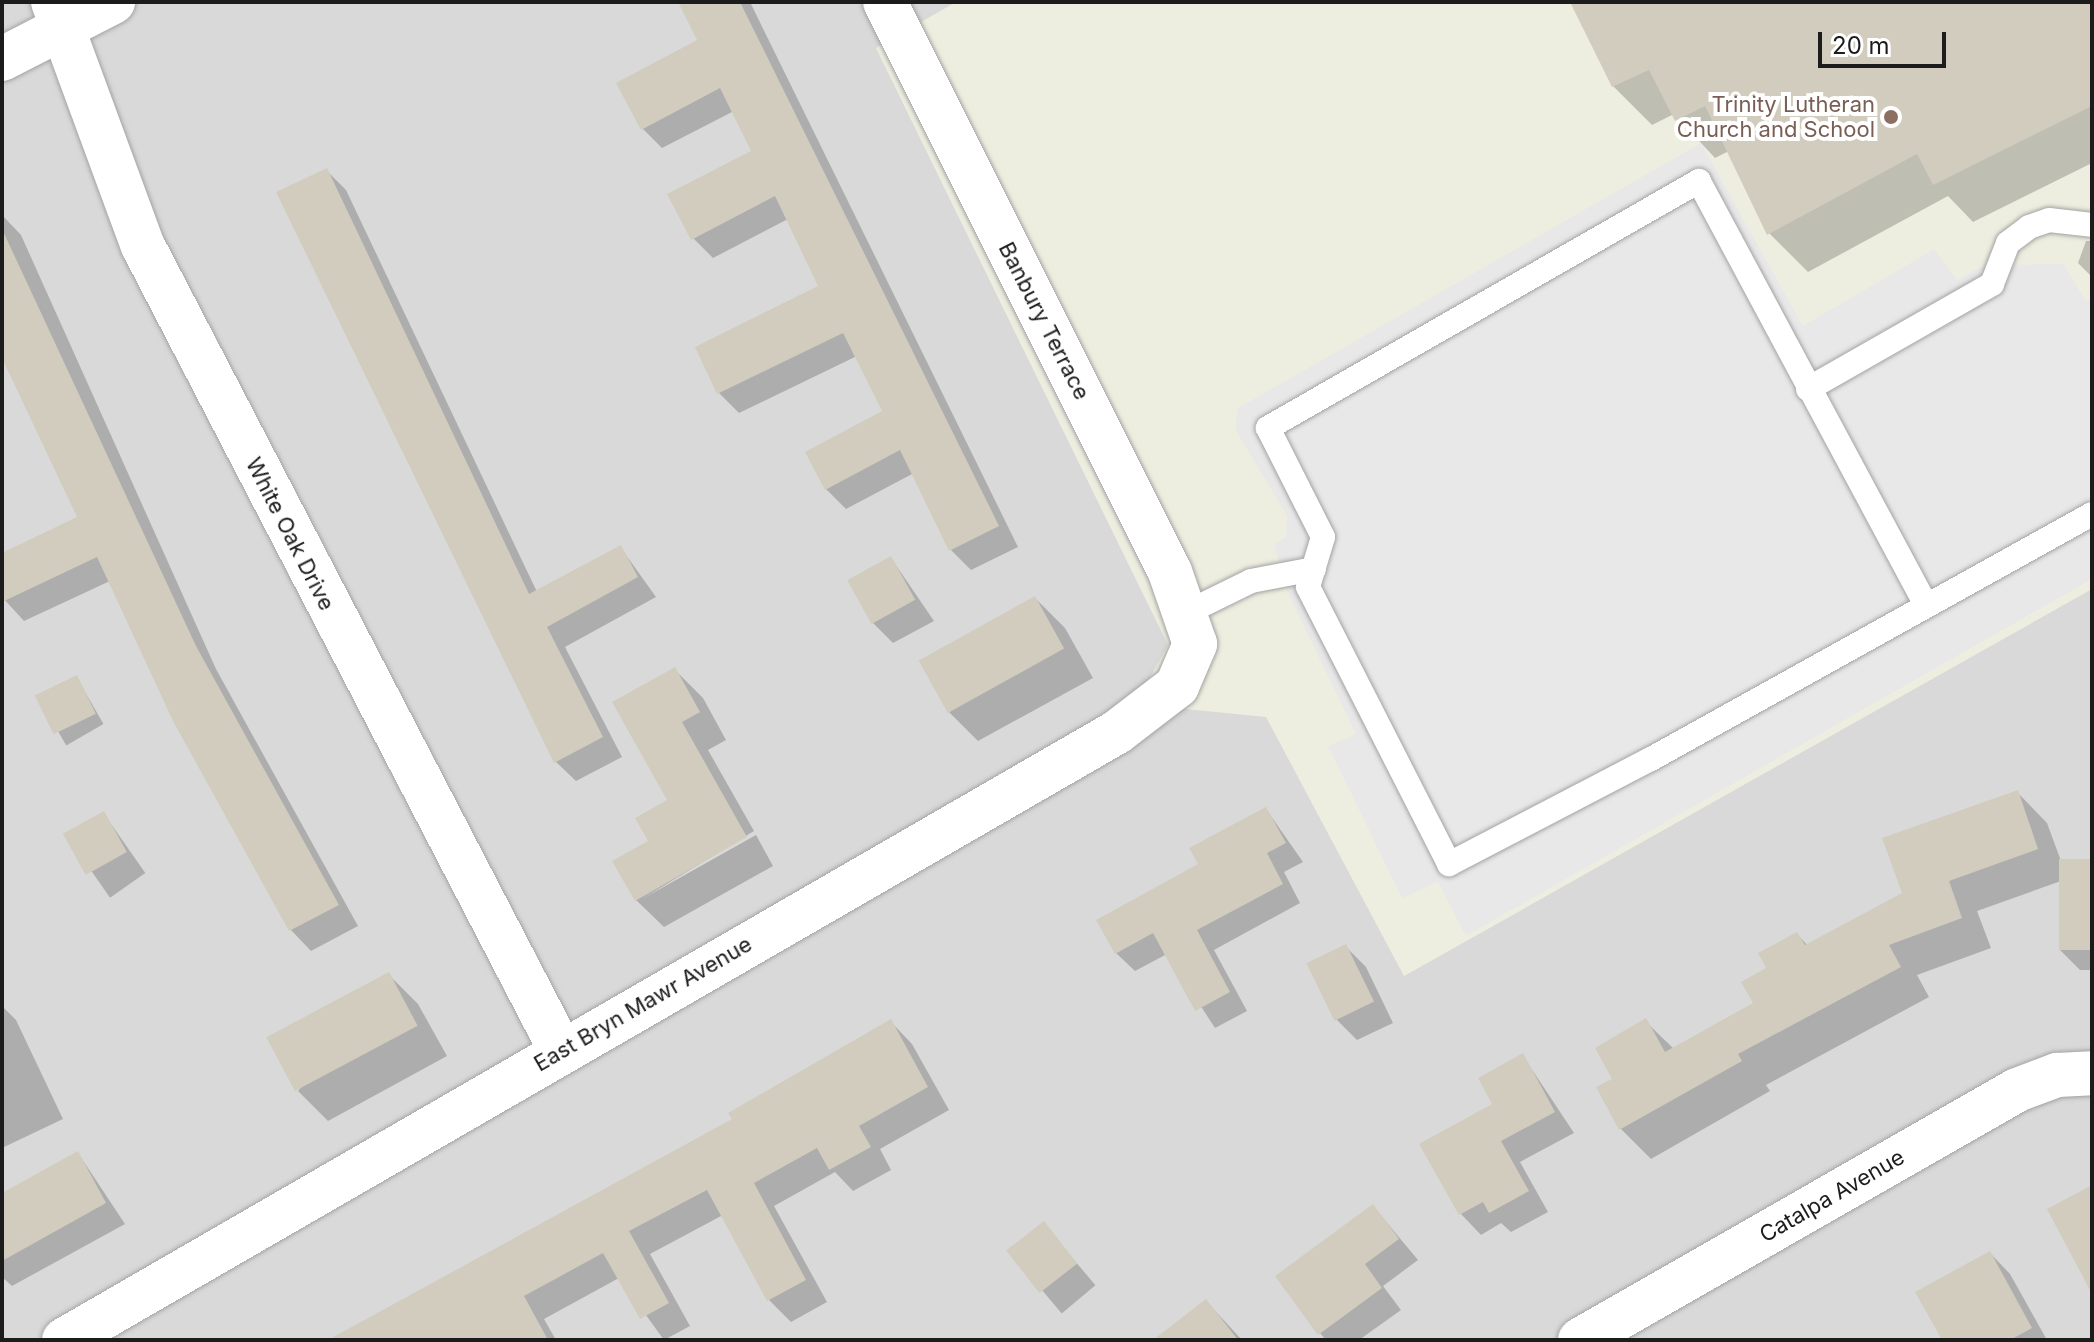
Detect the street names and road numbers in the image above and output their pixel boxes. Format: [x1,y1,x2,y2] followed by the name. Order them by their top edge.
[993,238,1095,404] street label: Banbury Terrace
[240,453,340,615] street label: White Oak Drive
[529,931,757,1077] street label: East Bryn Mawr Avenue
[1755,1144,1909,1248] street label: Catalpa Avenue

